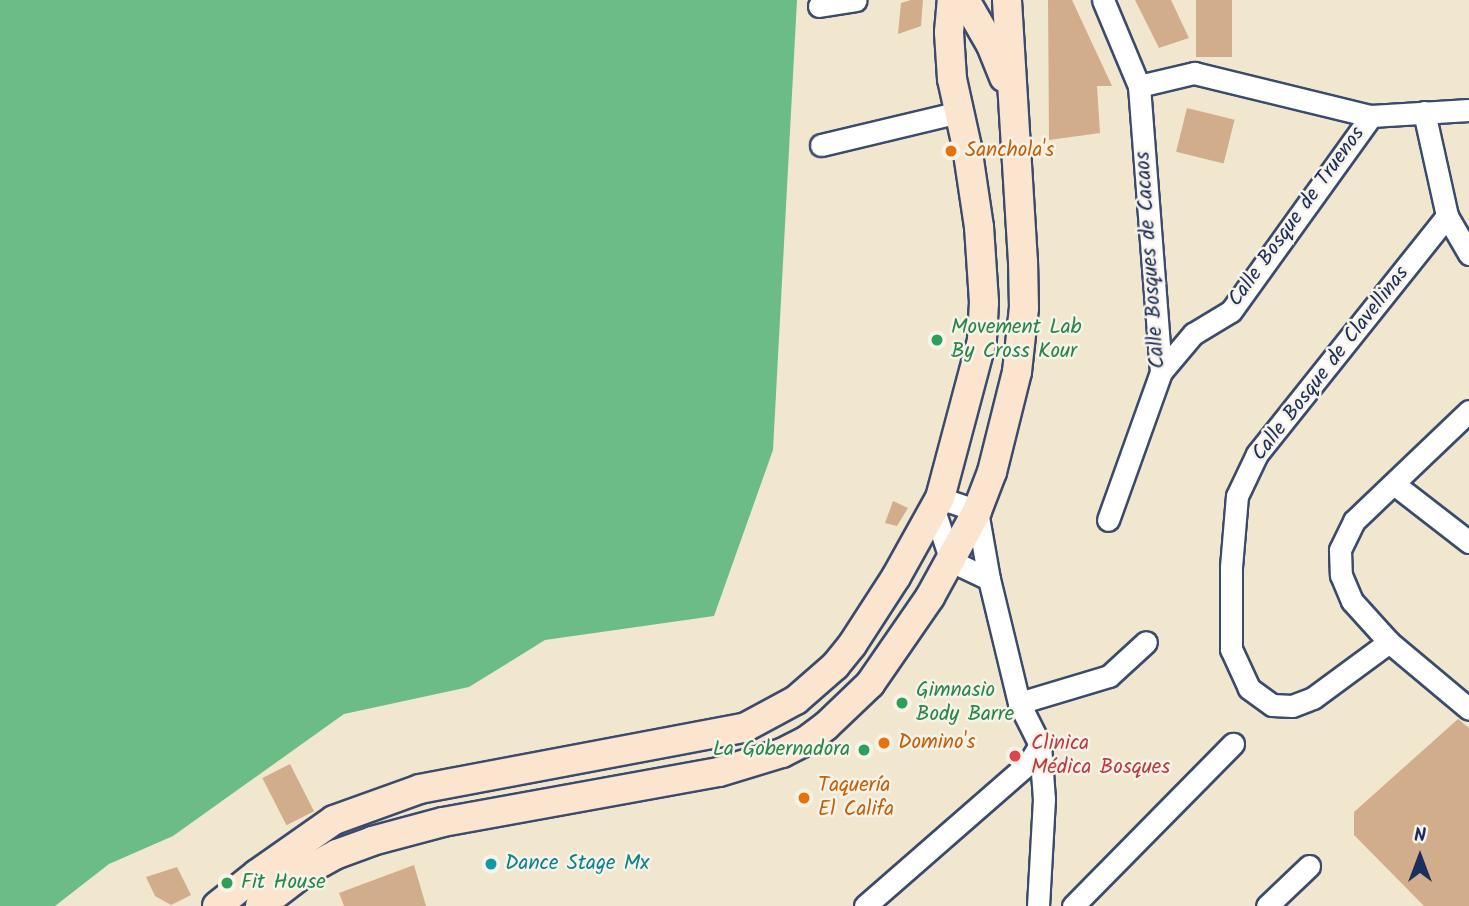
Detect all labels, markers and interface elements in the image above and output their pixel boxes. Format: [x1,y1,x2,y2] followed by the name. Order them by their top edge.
[1223,122,1371,312] street label: Calle Bosque de Truenos
[965,138,1054,164] place label: Sanchola's
[943,143,959,159] marker: Sanchola's
[1131,151,1171,369] street label: Calle Bosques de Cacaos
[1247,262,1415,466] street label: Calle Bosque de Clavellinas
[951,315,1082,365] place label: Movement Lab By Cross Kour
[929,332,945,348] marker: Movement Lab By Cross Kour
[916,678,1014,728] place label: Gimnasio Body Barre
[894,695,910,711] marker: Gimnasio Body Barre
[898,730,975,756] place label: Domino's
[1031,731,1170,781] place label: Clinica Médica Bosques
[876,735,892,751] marker: Domino's
[713,737,850,763] place label: La Gobernadora
[856,742,872,758] marker: La Gobernadora
[1005,746,1025,766] marker: Clinica Médica Bosques
[818,773,894,823] place label: Taquería El Califa
[796,790,812,806] marker: Taquería El Califa
[1414,821,1426,851] text: N
[1385,822,1455,892] north arrow
[505,851,649,877] place label: Dance Stage Mx
[483,856,499,872] marker: Dance Stage Mx
[241,870,326,896] place label: Fit House
[219,875,235,891] marker: Fit House

